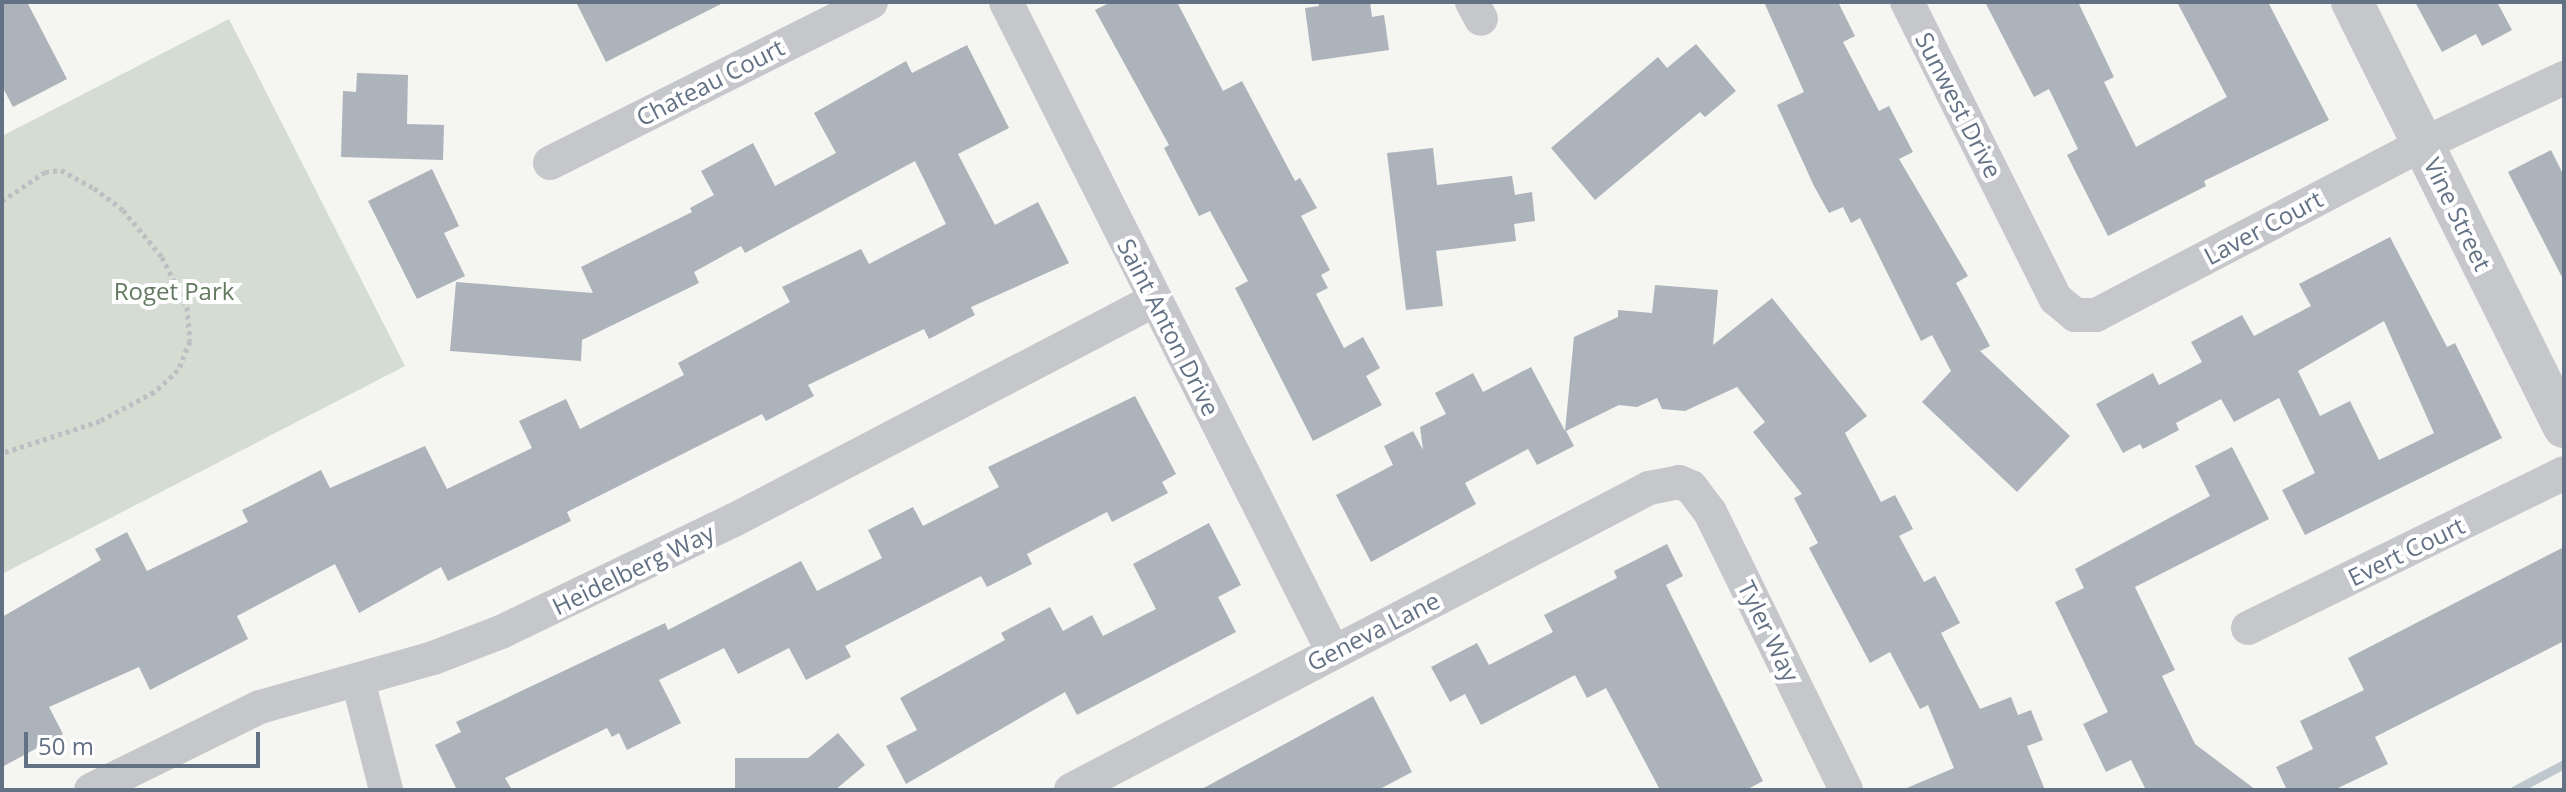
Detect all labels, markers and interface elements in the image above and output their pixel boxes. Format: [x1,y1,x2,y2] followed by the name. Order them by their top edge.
[1910,27,2008,183] street label: Sunwest Drive
[631,32,789,132] street label: Chateau Court
[2418,153,2498,275] street label: Vine Street
[2199,184,2327,270] street label: Laver Court
[1112,234,1226,420] street label: Saint Anton Drive
[114,277,234,305] park label: Roget Park
[2343,510,2469,592] street label: Evert Court
[548,517,718,621] street label: Heidelberg Way
[1732,576,1806,686] street label: Tyler Way
[1302,585,1444,677] street label: Geneva Lane
[28,716,264,766] scale bar
[38,729,94,762] text: 50 m

